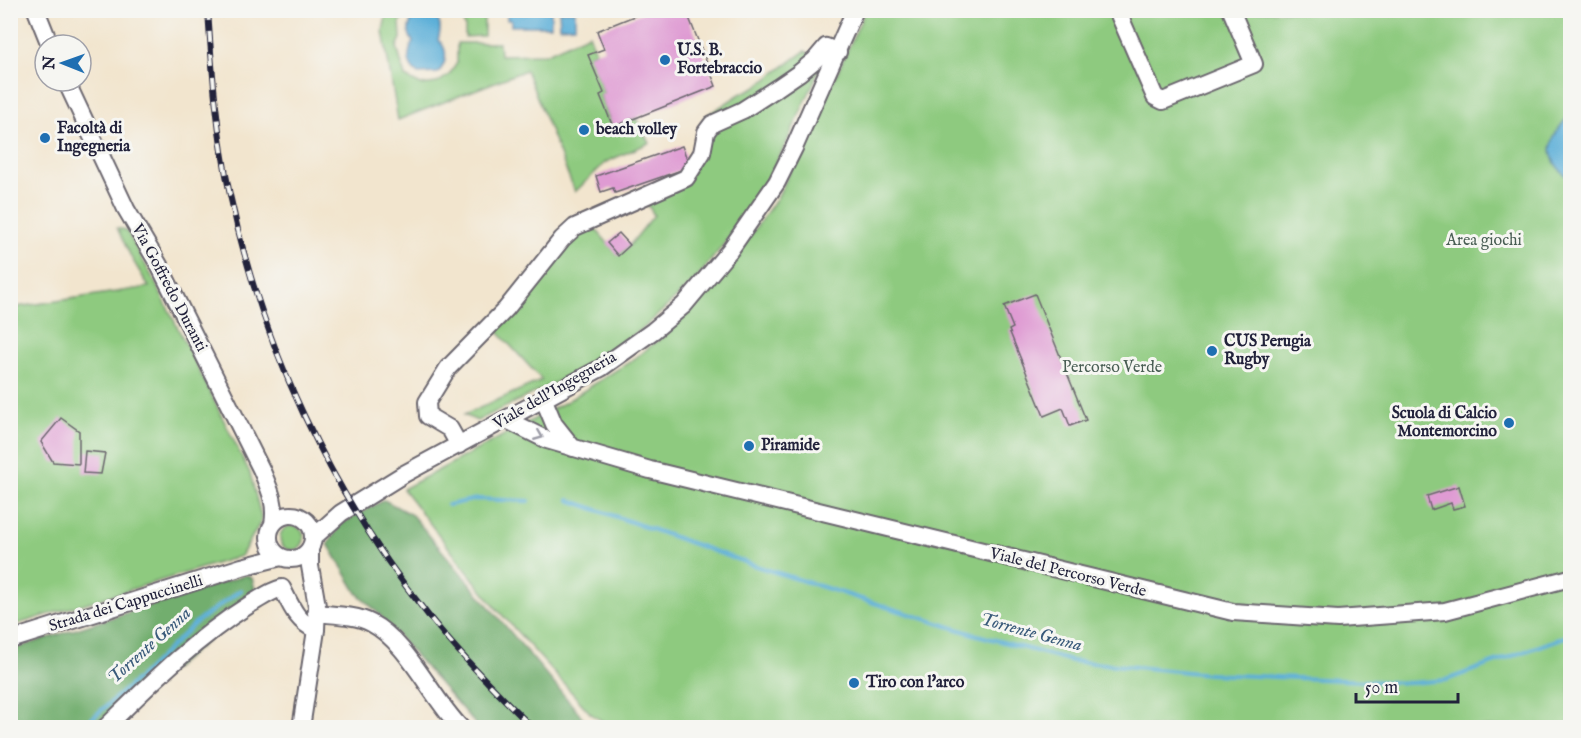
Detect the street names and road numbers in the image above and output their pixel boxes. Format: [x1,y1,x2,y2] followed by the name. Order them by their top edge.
[126,220,211,355] street label: Via Goffredo Duranti
[489,348,620,435] street label: Viale dell'Ingegneria
[987,544,1148,602] street label: Viale del Percorso Verde
[47,571,205,637] street label: Strada dei Cappuccinelli

